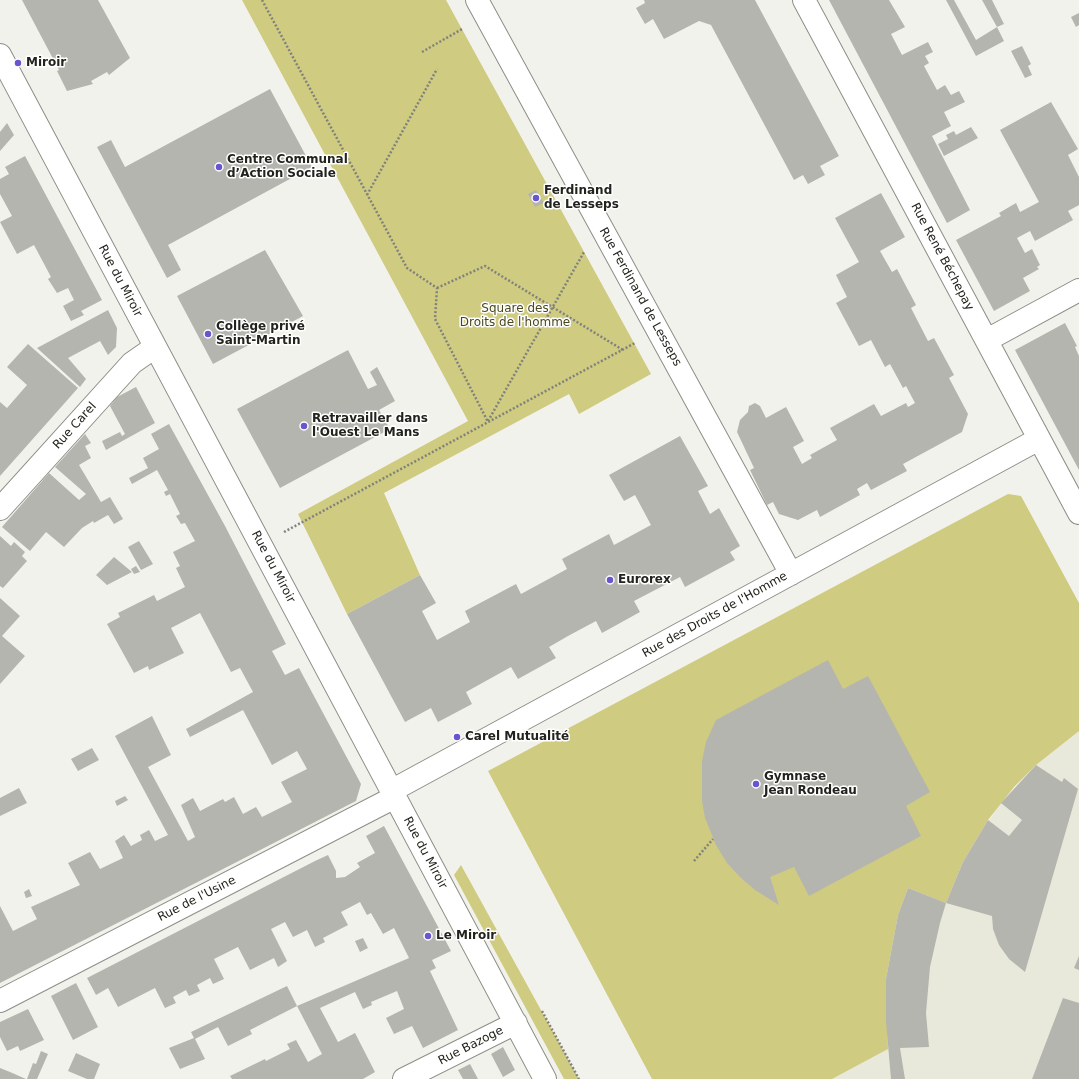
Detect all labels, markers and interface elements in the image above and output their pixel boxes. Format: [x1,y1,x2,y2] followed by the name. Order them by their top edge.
[26,56,66,70] place label: Miroir
[13,58,23,68] marker: Miroir
[227,153,348,181] place label: Centre Communal d’Action Sociale
[214,162,224,172] marker: Centre Communal d’Action Sociale
[544,184,619,212] place label: Ferdinand de Lesseps
[531,193,541,203] marker: Ferdinand de Lesseps
[908,201,976,313] street label: Rue René Béchepay
[596,225,684,369] street label: Rue Ferdinand de Lesseps
[95,242,145,320] street label: Rue du Miroir
[460,302,570,330] park label: Square des Droits de l'homme
[216,320,305,348] place label: Collège privé Saint-Martin
[203,329,213,339] marker: Collège privé Saint-Martin
[50,400,100,452] street label: Rue Carel
[312,412,428,440] place label: Retravailler dans l'Ouest Le Mans
[299,421,309,431] marker: Retravailler dans l'Ouest Le Mans
[248,528,298,606] street label: Rue du Miroir
[640,569,790,661] street label: Rue des Droits de l'Homme
[618,573,671,587] place label: Eurorex
[605,575,615,585] marker: Eurorex
[465,730,569,744] place label: Carel Mutualité
[452,732,462,742] marker: Carel Mutualité
[764,770,857,798] place label: Gymnase Jean Rondeau
[751,779,761,789] marker: Gymnase Jean Rondeau
[400,814,450,892] street label: Rue du Miroir
[156,873,238,925] street label: Rue de l'Usine
[436,929,496,943] place label: Le Miroir
[423,931,433,941] marker: Le Miroir
[436,1024,506,1068] street label: Rue Bazoge

